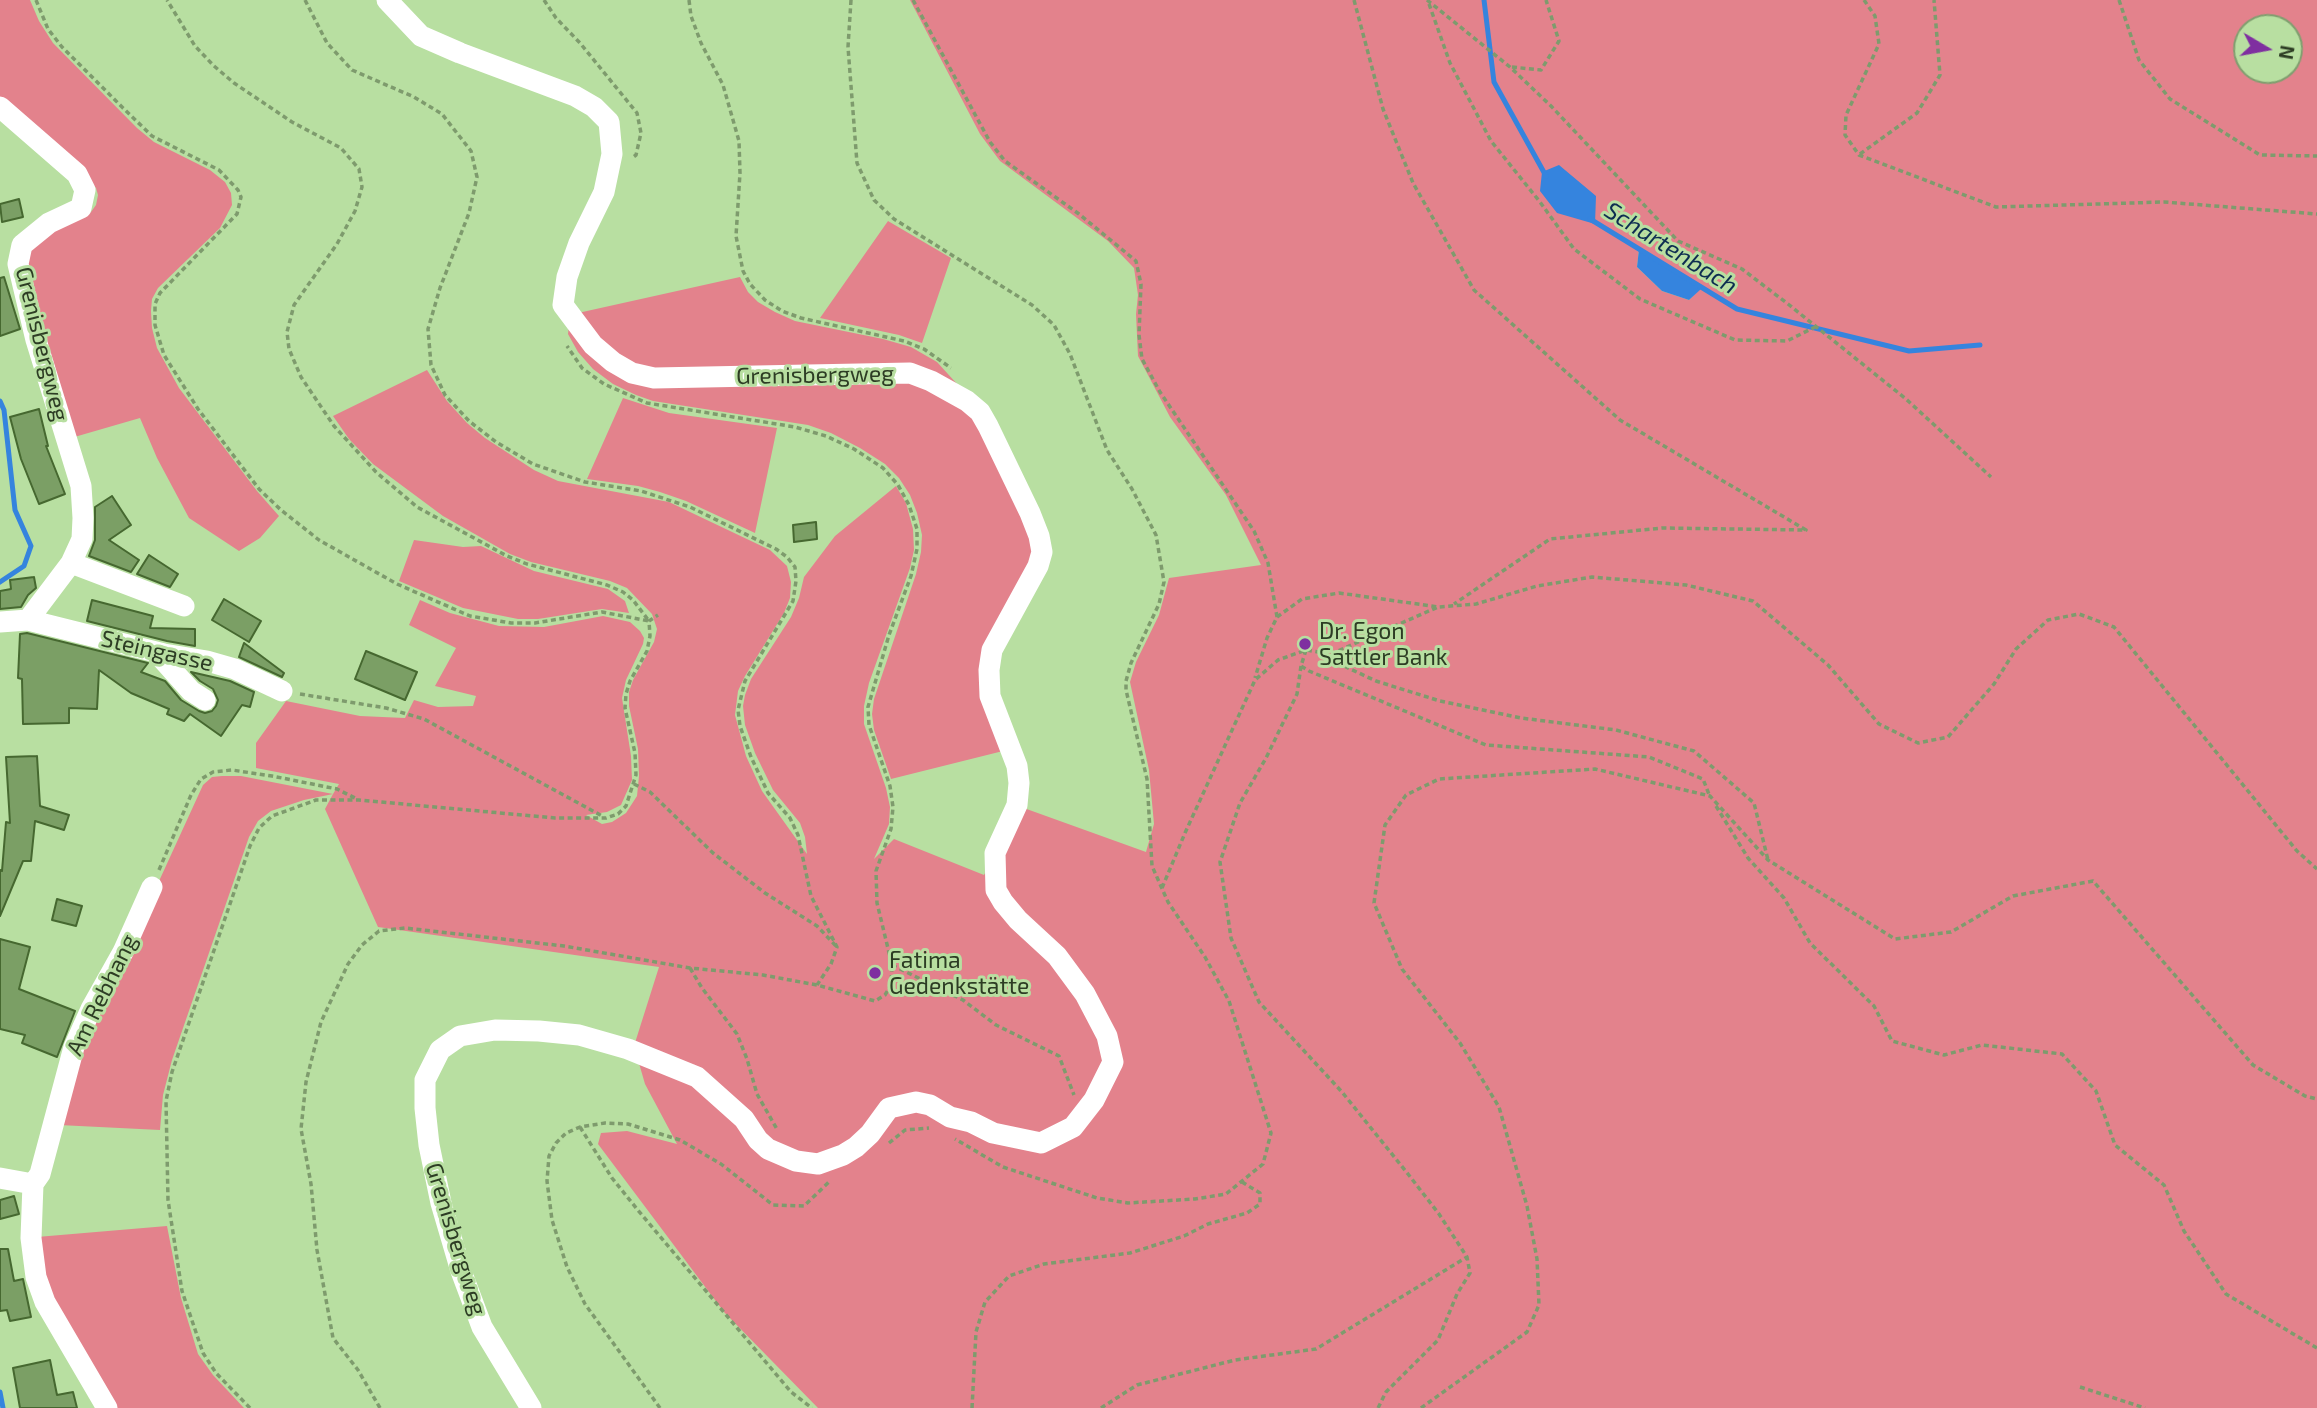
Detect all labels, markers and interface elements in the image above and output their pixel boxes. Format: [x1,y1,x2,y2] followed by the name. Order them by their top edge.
[2233,14,2303,84] north arrow
[2275,44,2300,61] text: N
[1599,196,1743,300] water label: Schartenbach
[10,264,74,424] street label: Grenisbergweg
[736,360,894,390] street label: Grenisbergweg
[1319,617,1448,671] place label: Dr. Egon Sattler Bank
[98,625,216,677] street label: Steingasse
[1297,636,1313,652] marker: Dr. Egon Sattler Bank
[61,930,143,1060] street label: Am Rebhang
[889,946,1029,1000] place label: Fatima Gedenkstätte
[867,965,883,981] marker: Fatima Gedenkstätte
[420,1159,492,1319] street label: Grenisbergweg

